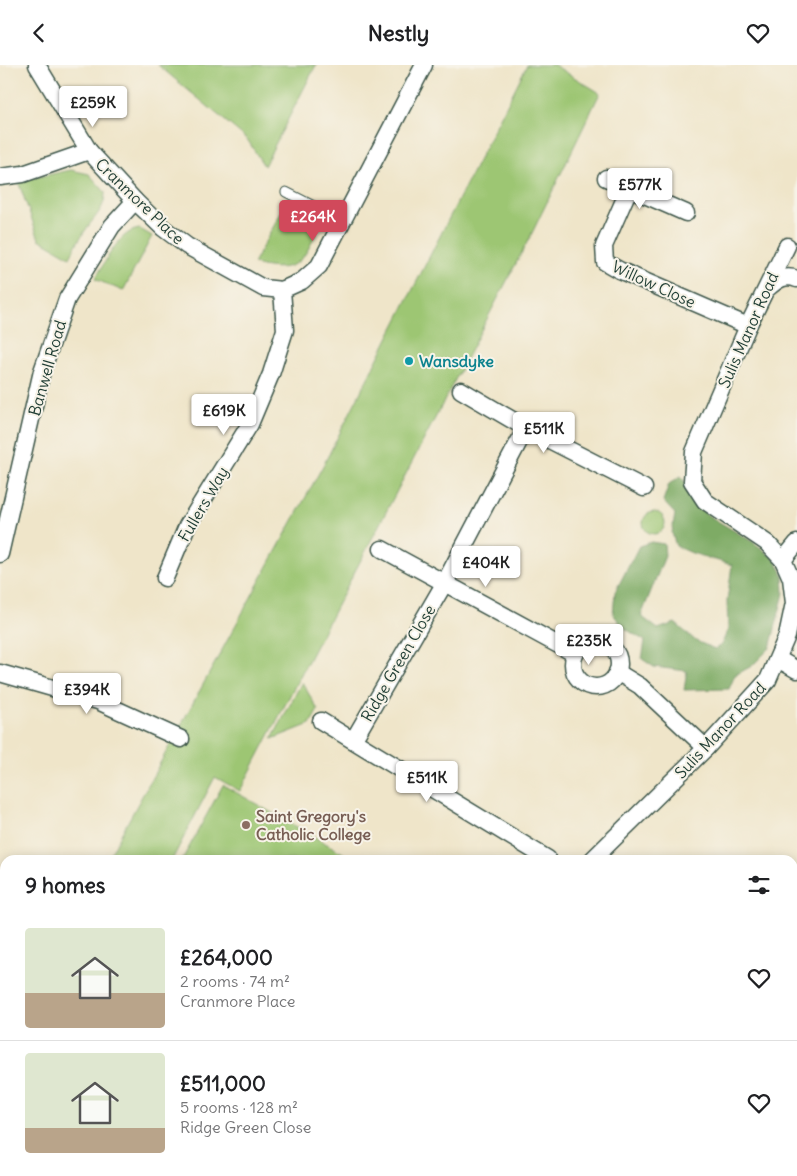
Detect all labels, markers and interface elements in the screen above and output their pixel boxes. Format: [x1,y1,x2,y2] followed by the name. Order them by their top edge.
[25,19,53,47] icon: back
[368,19,429,47] text: Nestly
[744,19,772,47] icon: heart
[58,85,128,128] pin: £259K
[70,92,116,112] text: £259K
[92,154,188,248] street label: Cranmore Place
[605,167,675,210] pin: £577K
[618,174,662,194] text: £577K
[278,199,348,242] pin: £264K
[290,206,336,226] text: £264K
[609,256,699,312] street label: Willow Close
[714,269,782,391] street label: Sulis Manor Road
[24,318,70,418] street label: Banwell Road
[419,351,494,372] place label: Wansdyke
[403,355,415,367] marker: Wansdyke
[189,393,259,436] pin: £619K
[202,400,246,420] text: £619K
[509,411,579,454] pin: £511K
[524,418,564,438] text: £511K
[173,463,233,545] street label: Fullers Way
[451,545,521,588] pin: £404K
[462,552,510,572] text: £404K
[356,601,440,725] street label: Ridge Green Close
[554,623,624,666] pin: £235K
[566,630,612,650] text: £235K
[52,673,122,715] pin: £394K
[670,678,770,782] street label: Sulis Manor Road
[64,679,110,699] text: £394K
[392,761,462,803] pin: £511K
[407,767,447,787] text: £511K
[256,806,371,845] place label: Saint Gregory's Catholic College
[240,819,252,831] marker: Saint Gregory's Catholic College
[745,871,773,899] icon: filters
[25,872,105,899] text: 9 homes
[180,944,273,971] text: £264,000
[65,948,125,1008] icon: home
[745,964,773,992] icon: heart
[180,971,290,991] text: 2 rooms · 74 m²
[180,991,295,1011] text: Cranmore Place
[180,1070,266,1097] text: £511,000
[65,1073,125,1133] icon: home
[745,1089,773,1117] icon: heart
[180,1097,298,1117] text: 5 rooms · 128 m²
[180,1117,311,1137] text: Ridge Green Close

